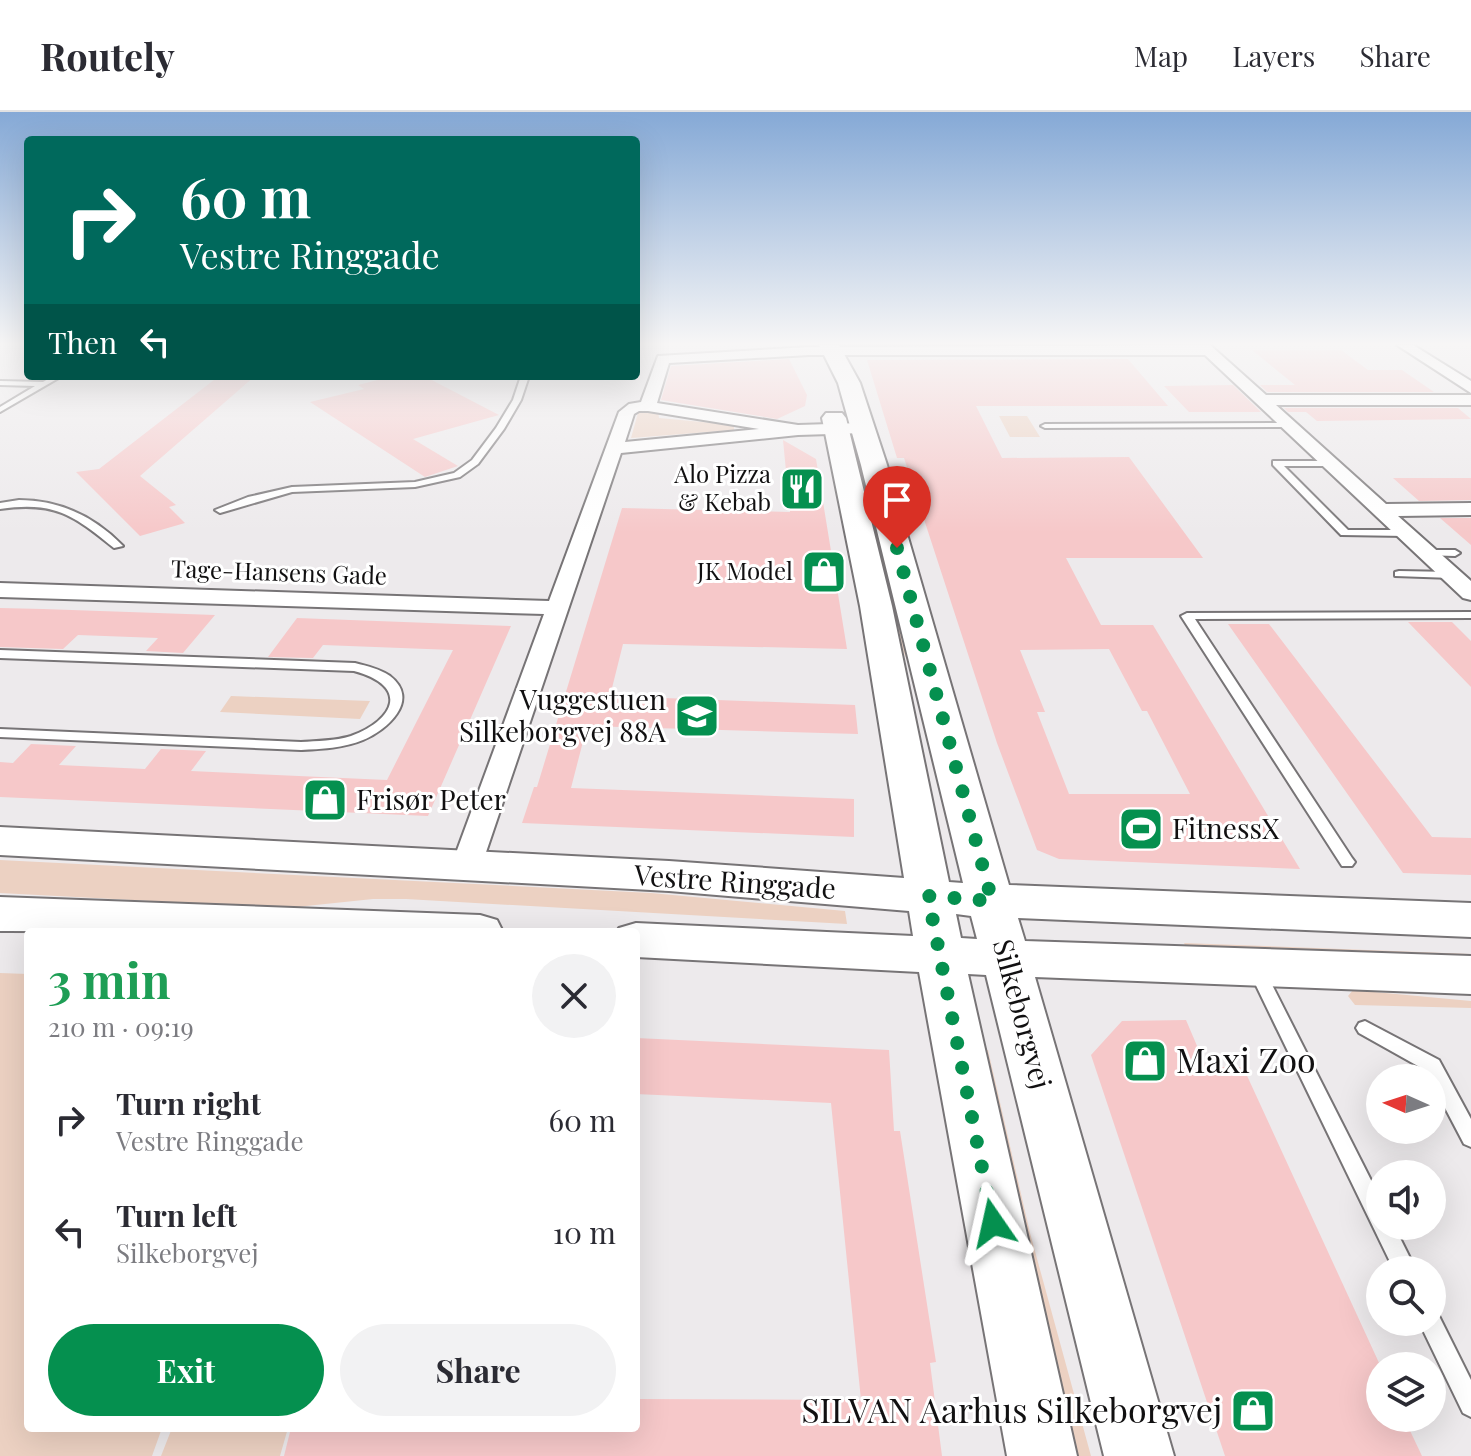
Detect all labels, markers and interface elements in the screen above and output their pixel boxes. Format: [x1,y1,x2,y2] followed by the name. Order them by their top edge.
[40,30,175,81] text: Routely
[1134,37,1188,74] text: Map
[1232,37,1315,74] text: Layers
[1359,37,1431,74] text: Share
[180,158,311,233] text: 60 m
[48,168,152,272] icon: right
[180,230,440,278] text: Vestre Ringgade
[133,320,177,364] icon: left
[48,322,117,362] text: Then
[673,457,771,517] place label: Alo Pizza & Kebab
[778,465,826,513] restaurant icon: Alo Pizza & Kebab
[863,466,931,548] pin
[875,478,919,522] icon: arrive
[800,548,848,596] shop icon: JK Model
[171,551,388,591] street label: Tage-Hansens Gade
[696,554,793,586] place label: JK Model
[459,680,666,749] place label: Vuggestuen Silkeborgvej 88A
[673,692,721,740] school or university icon: Vuggestuen Silkeborgvej 88A
[301,776,349,824] shop icon: Frisør Peter
[356,780,507,817] place label: Frisør Peter
[1117,805,1165,853] sports icon: FitnessX
[1172,809,1280,846] place label: FitnessX
[632,855,837,906] street label: Vestre Ringgade
[986,935,1061,1092] street label: Silkeborgvej
[48,947,170,1011] text: 3 min
[532,954,616,1038] button: close
[48,1009,194,1044] text: 210 m · 09:19
[1176,1036,1316,1082] place label: Maxi Zoo
[1121,1037,1169,1085] shop icon: Maxi Zoo
[1366,1064,1446,1144] north arrow
[1366,1064,1446,1432] map controls
[116,1083,261,1123] text: Turn right
[48,1098,92,1142] icon: right
[548,1100,616,1140] text: 60 m
[116,1123,304,1158] text: Vestre Ringgade
[1366,1160,1446,1240] button: sound
[951,1181,1035,1265] position arrow
[116,1195,237,1235] text: Turn left
[48,1210,92,1254] icon: left
[553,1212,616,1252] text: 10 m
[116,1235,258,1270] text: Silkeborgvej
[1366,1256,1446,1336] button: search
[48,1324,324,1416] button: Exit
[340,1324,616,1416] button: Share
[1366,1352,1446,1432] button: layers
[801,1386,1222,1432] place label: SILVAN Aarhus Silkeborgvej
[1229,1387,1277,1435] shop icon: SILVAN Aarhus Silkeborgvej

